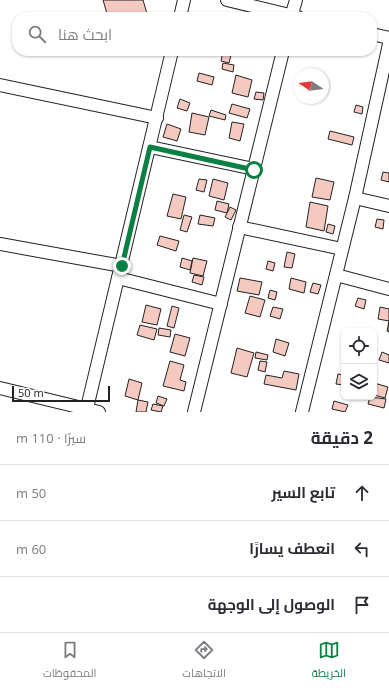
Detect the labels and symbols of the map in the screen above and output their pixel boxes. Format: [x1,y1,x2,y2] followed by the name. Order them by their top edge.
[293,68,329,104] north arrow
[245,161,263,179] route start
[113,257,131,275] route end
[12,384,110,403] scale bar

